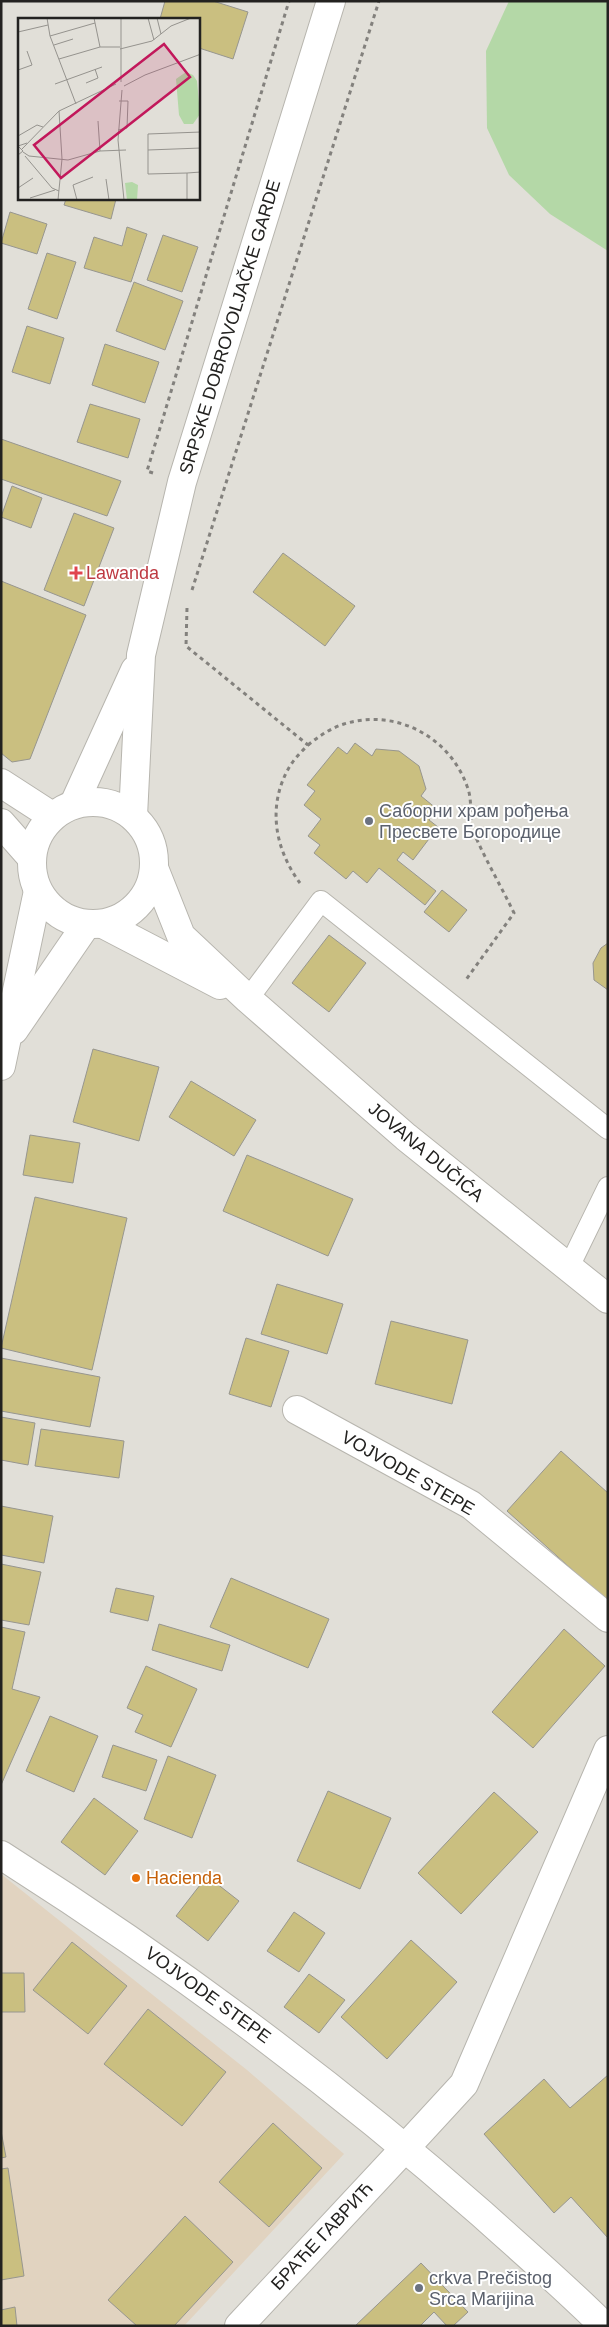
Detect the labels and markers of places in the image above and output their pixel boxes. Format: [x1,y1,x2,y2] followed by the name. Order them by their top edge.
[86,563,160,583] place label: Lawanda
[70,567,82,579] marker: Lawanda
[379,801,570,842] place label: Саборни храм рођења Пресвете Богородице
[363,815,375,827] marker: Саборни храм рођења Пресвете Богородице
[146,1868,223,1888] place label: Hacienda
[130,1872,142,1884] marker: Hacienda
[429,2268,552,2309] place label: crkva Prečistog Srca Marijina
[413,2282,425,2294] marker: crkva Prečistog Srca Marijina

